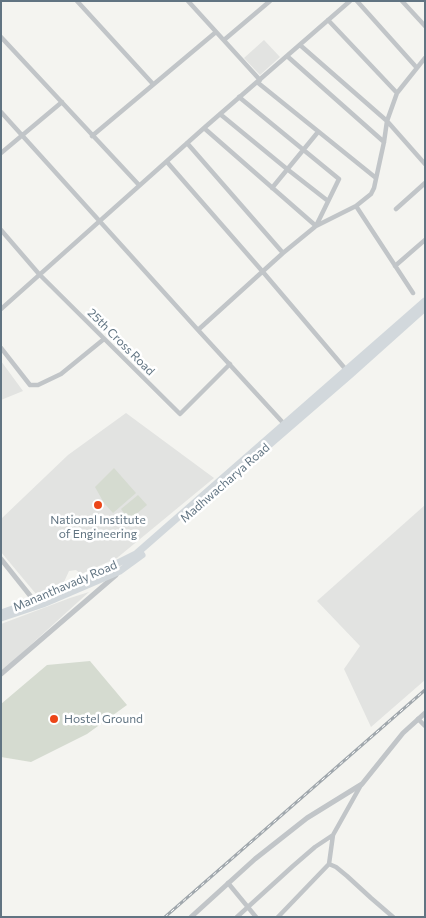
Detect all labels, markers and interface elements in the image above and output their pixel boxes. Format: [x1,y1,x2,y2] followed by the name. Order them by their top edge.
[85,306,157,378] street label: 25th Cross Road
[177,440,273,526] street label: Madhwacharya Road
[92,499,104,511] marker: National Institute of Engineering
[50,513,146,541] place label: National Institute of Engineering
[11,558,119,614] street label: Mananthavady Road
[64,712,143,726] place label: Hostel Ground
[48,713,60,725] marker: Hostel Ground

